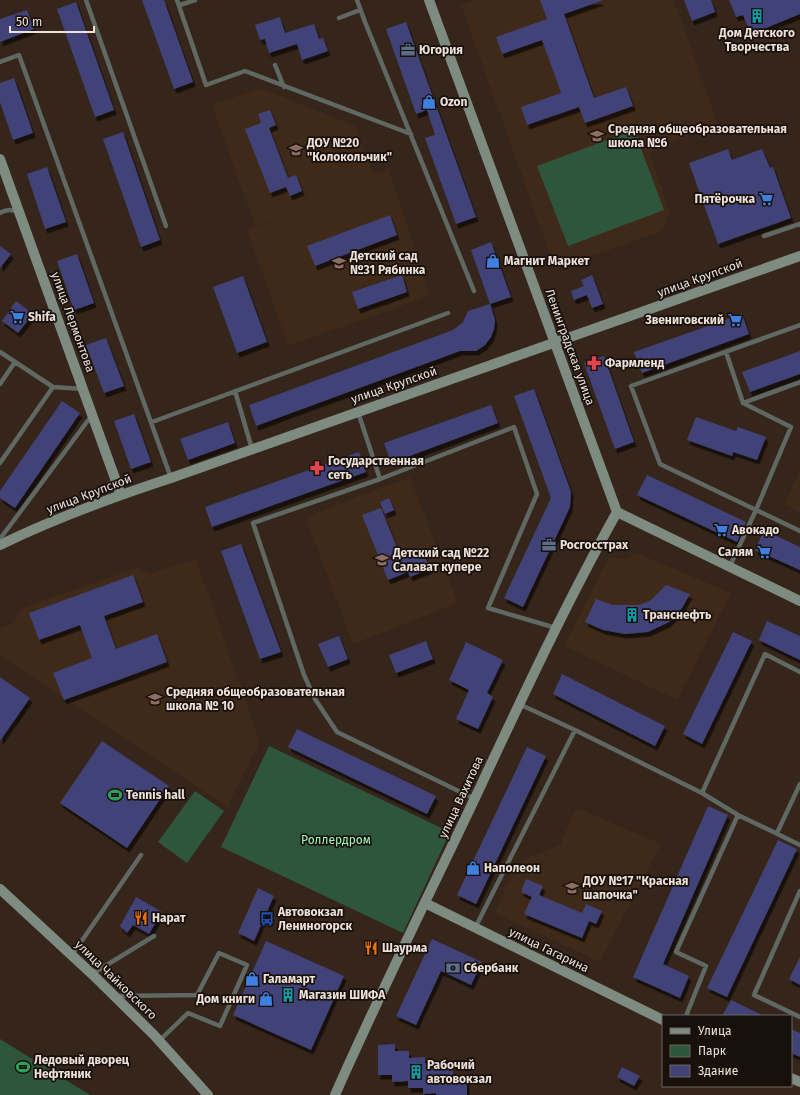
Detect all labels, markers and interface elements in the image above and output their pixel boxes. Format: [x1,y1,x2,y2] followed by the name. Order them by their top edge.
[10,8,94,34] scale bar
[749,8,765,24] building icon: Дом Детского Творчества
[16,15,42,29] text: 50 m
[718,26,795,54] place label: Дом Детского Творчества
[400,42,416,58] office icon: Югория
[419,43,463,57] place label: Югория
[421,94,437,110] shop icon: Ozon
[440,95,468,109] place label: Ozon
[608,122,787,150] place label: Средняя общеобразовательная школа №6
[589,128,605,144] school or university icon: Средняя общеобразовательная школа №6
[306,136,392,164] place label: ДОУ №20 "Колокольчик"
[288,142,304,158] school or university icon: ДОУ №20 "Колокольчик"
[758,191,774,207] supermarket icon: Пятёрочка
[695,192,755,206] place label: Пятёрочка
[349,249,426,277] place label: Детский сад №31 Рябинка
[485,253,501,269] shop icon: Магнит Маркет
[504,254,590,268] place label: Магнит Маркет
[331,255,347,271] school or university icon: Детский сад №31 Рябинка
[655,256,745,300] street label: улица Крупской
[48,270,98,374] street label: улица Лермонтова
[542,287,598,407] street label: Ленинградская улица
[9,309,25,325] supermarket icon: Shifa
[28,310,56,324] place label: Shifa
[727,312,743,328] supermarket icon: Звениговский
[644,313,724,327] place label: Звениговский
[586,355,602,371] pharmacy icon: Фармленд
[605,356,664,370] place label: Фармленд
[349,364,439,406] street label: улица Крупской
[328,454,424,482] place label: Государственная сеть
[309,460,325,476] pharmacy icon: Государственная сеть
[45,471,133,517] street label: улица Крупской
[713,522,729,538] supermarket icon: Авокадо
[731,523,779,537] place label: Авокадо
[541,537,557,553] office icon: Росгосстрах
[560,538,629,552] place label: Росгосстрах
[756,544,772,560] supermarket icon: Салям
[718,545,753,559] place label: Салям
[392,546,489,574] place label: Детский сад №22 Салават купере
[374,552,390,568] school or university icon: Детский сад №22 Салават купере
[624,607,640,623] building icon: Транснефть
[643,608,712,622] place label: Транснефть
[166,685,345,713] place label: Средняя общеобразовательная школа № 10
[147,691,163,707] school or university icon: Средняя общеобразовательная школа № 10
[436,754,486,840] street label: улица Вахитова
[107,787,123,803] sports icon: Tennis hall
[126,788,185,802] place label: Tennis hall
[301,833,371,847] park label: Роллердром
[465,860,481,876] shop icon: Наполеон
[484,861,540,875] place label: Наполеон
[582,874,689,902] place label: ДОУ №17 "Красная шапочка"
[564,880,580,896] school or university icon: ДОУ №17 "Красная шапочка"
[277,905,352,933] place label: Автовокзал Лениногорск
[133,910,149,926] restaurant icon: Нарат
[152,911,186,925] place label: Нарат
[259,911,275,927] bus stop icon: Автовокзал Лениногорск
[507,925,591,975] street label: улица Гагарина
[72,937,160,1023] street label: улица Чайковского
[363,940,379,956] restaurant icon: Шаурма
[382,941,428,955] place label: Шаурма
[445,960,461,976] bank icon: Сбербанк
[464,961,519,975] place label: Сбербанк
[244,971,260,987] shop icon: Галамарт
[263,972,315,986] place label: Галамарт
[280,987,296,1003] building icon: Магазин ШИФА
[299,988,386,1002] place label: Магазин ШИФА
[258,991,274,1007] shop icon: Дом книги
[196,992,255,1006] place label: Дом книги
[662,1015,792,1087] legend
[698,1024,732,1038] text: Улица
[698,1044,727,1058] text: Парк
[34,1053,130,1081] place label: Ледовый дворец Нефтяник
[427,1058,492,1086] place label: Рабочий автовокзал
[15,1059,31,1075] sports icon: Ледовый дворец Нефтяник
[408,1064,424,1080] building icon: Рабочий автовокзал
[698,1064,738,1078] text: Здание

